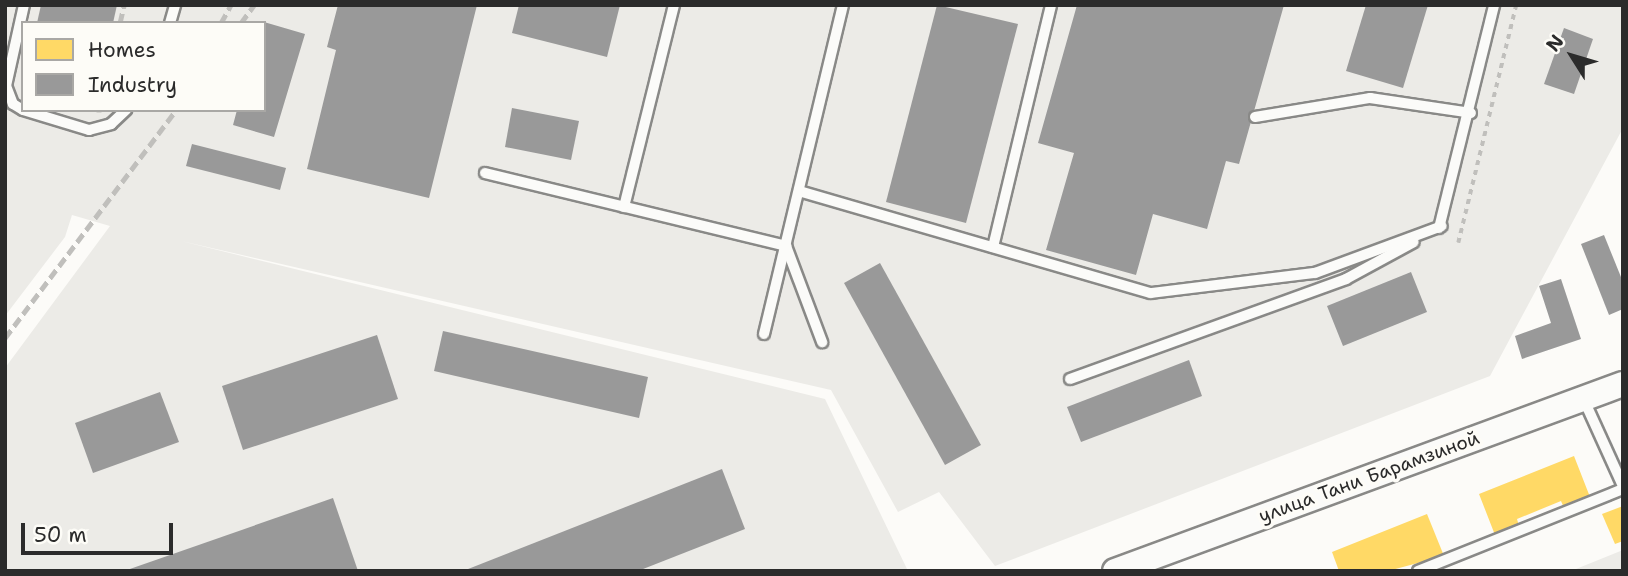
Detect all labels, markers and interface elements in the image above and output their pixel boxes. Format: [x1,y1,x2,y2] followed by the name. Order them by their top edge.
[21,21,266,112] legend
[1537,21,1607,91] north arrow
[1540,30,1569,57] text: N
[88,36,156,64] text: Homes
[88,71,177,99] text: Industry
[1255,426,1483,528] street label: улица Тани Барамзиной
[24,510,177,554] scale bar
[34,521,87,549] text: 50 m

